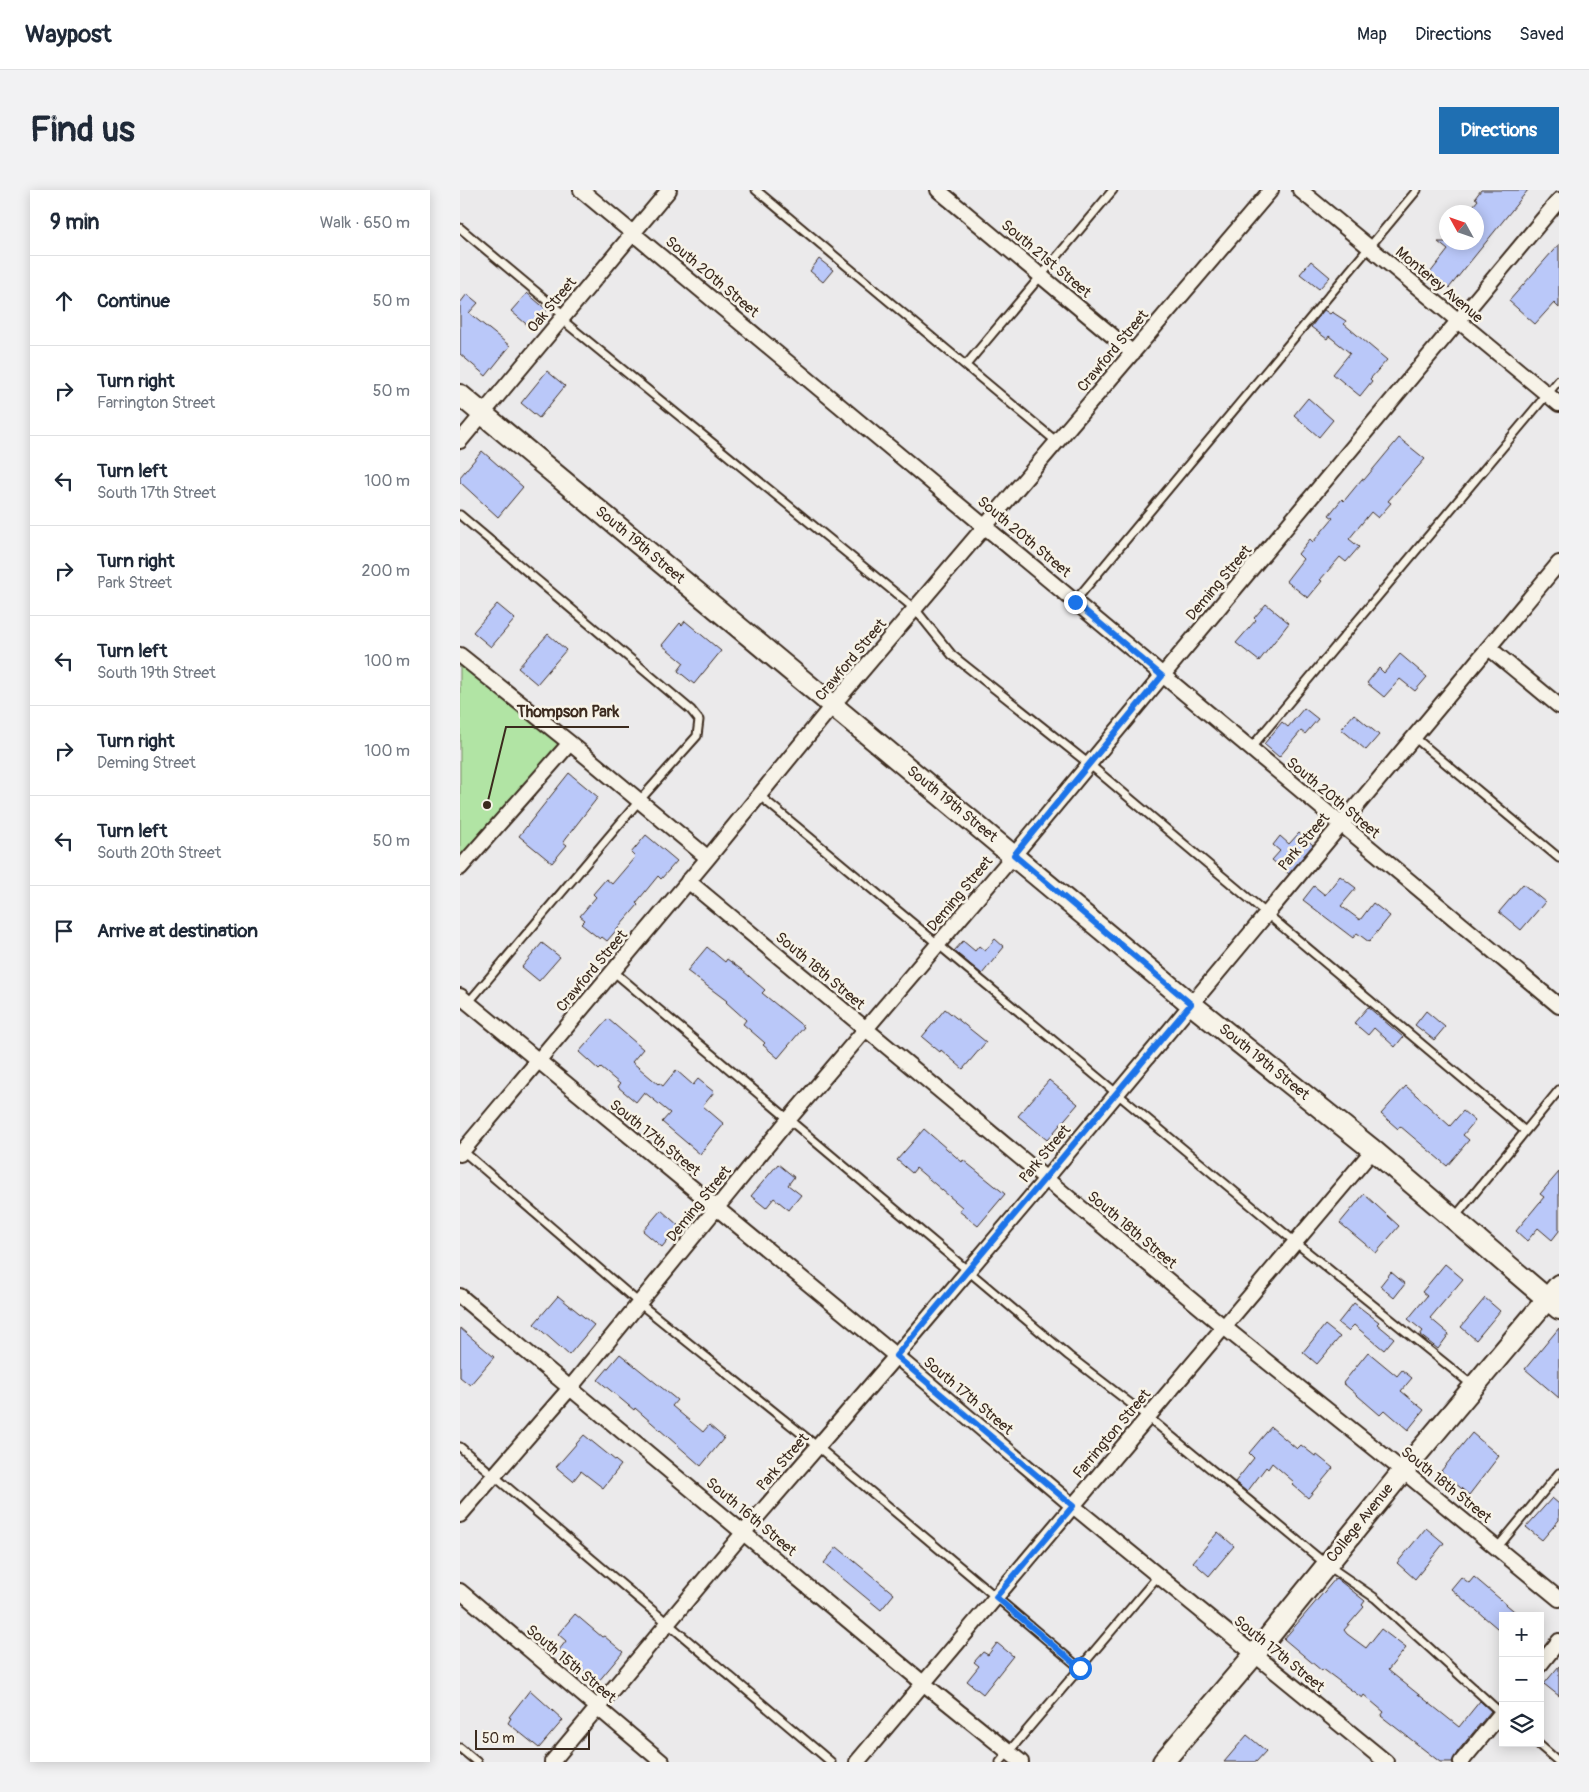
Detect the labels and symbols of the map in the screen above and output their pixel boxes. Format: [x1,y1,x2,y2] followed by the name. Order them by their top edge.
[1439,205,1484,250] north arrow
[997,216,1096,303] street label: South 21st Street
[661,232,763,322] street label: South 20th Street
[1391,243,1487,328] street label: Monterey Avenue
[523,273,581,337] street label: Oak Street
[1073,305,1153,396] street label: Crawford Street
[973,492,1075,582] street label: South 20th Street
[591,502,689,589] street label: South 19th Street
[1182,541,1257,625] street label: Deming Street
[1064,591,1087,614] route end
[811,614,891,705] street label: Crawford Street
[506,696,629,727] callout: Thompson Park
[516,702,620,722] text: Thompson Park
[1282,753,1384,843] street label: South 20th Street
[903,762,1002,847] street label: South 19th Street
[1274,808,1334,875] street label: Park Street
[923,852,998,936] street label: Deming Street
[552,925,632,1016] street label: Crawford Street
[771,928,869,1015] street label: South 18th Street
[1215,1020,1314,1105] street label: South 19th Street
[606,1096,705,1181] street label: South 17th Street
[1015,1120,1075,1187] street label: Park Street
[663,1161,736,1246] street label: Deming Street
[1083,1187,1181,1274] street label: South 18th Street
[919,1353,1018,1440] street label: South 17th Street
[1069,1385,1155,1483] street label: Farrington Street
[753,1429,814,1495] street label: Park Street
[1397,1443,1496,1528] street label: South 18th Street
[702,1474,801,1561] street label: South 16th Street
[1322,1479,1398,1566] street label: College Avenue
[1230,1612,1329,1697] street label: South 17th Street
[522,1621,621,1708] street label: South 15th Street
[1069,1657,1092,1680] route start
[475,1727,590,1750] scale bar

